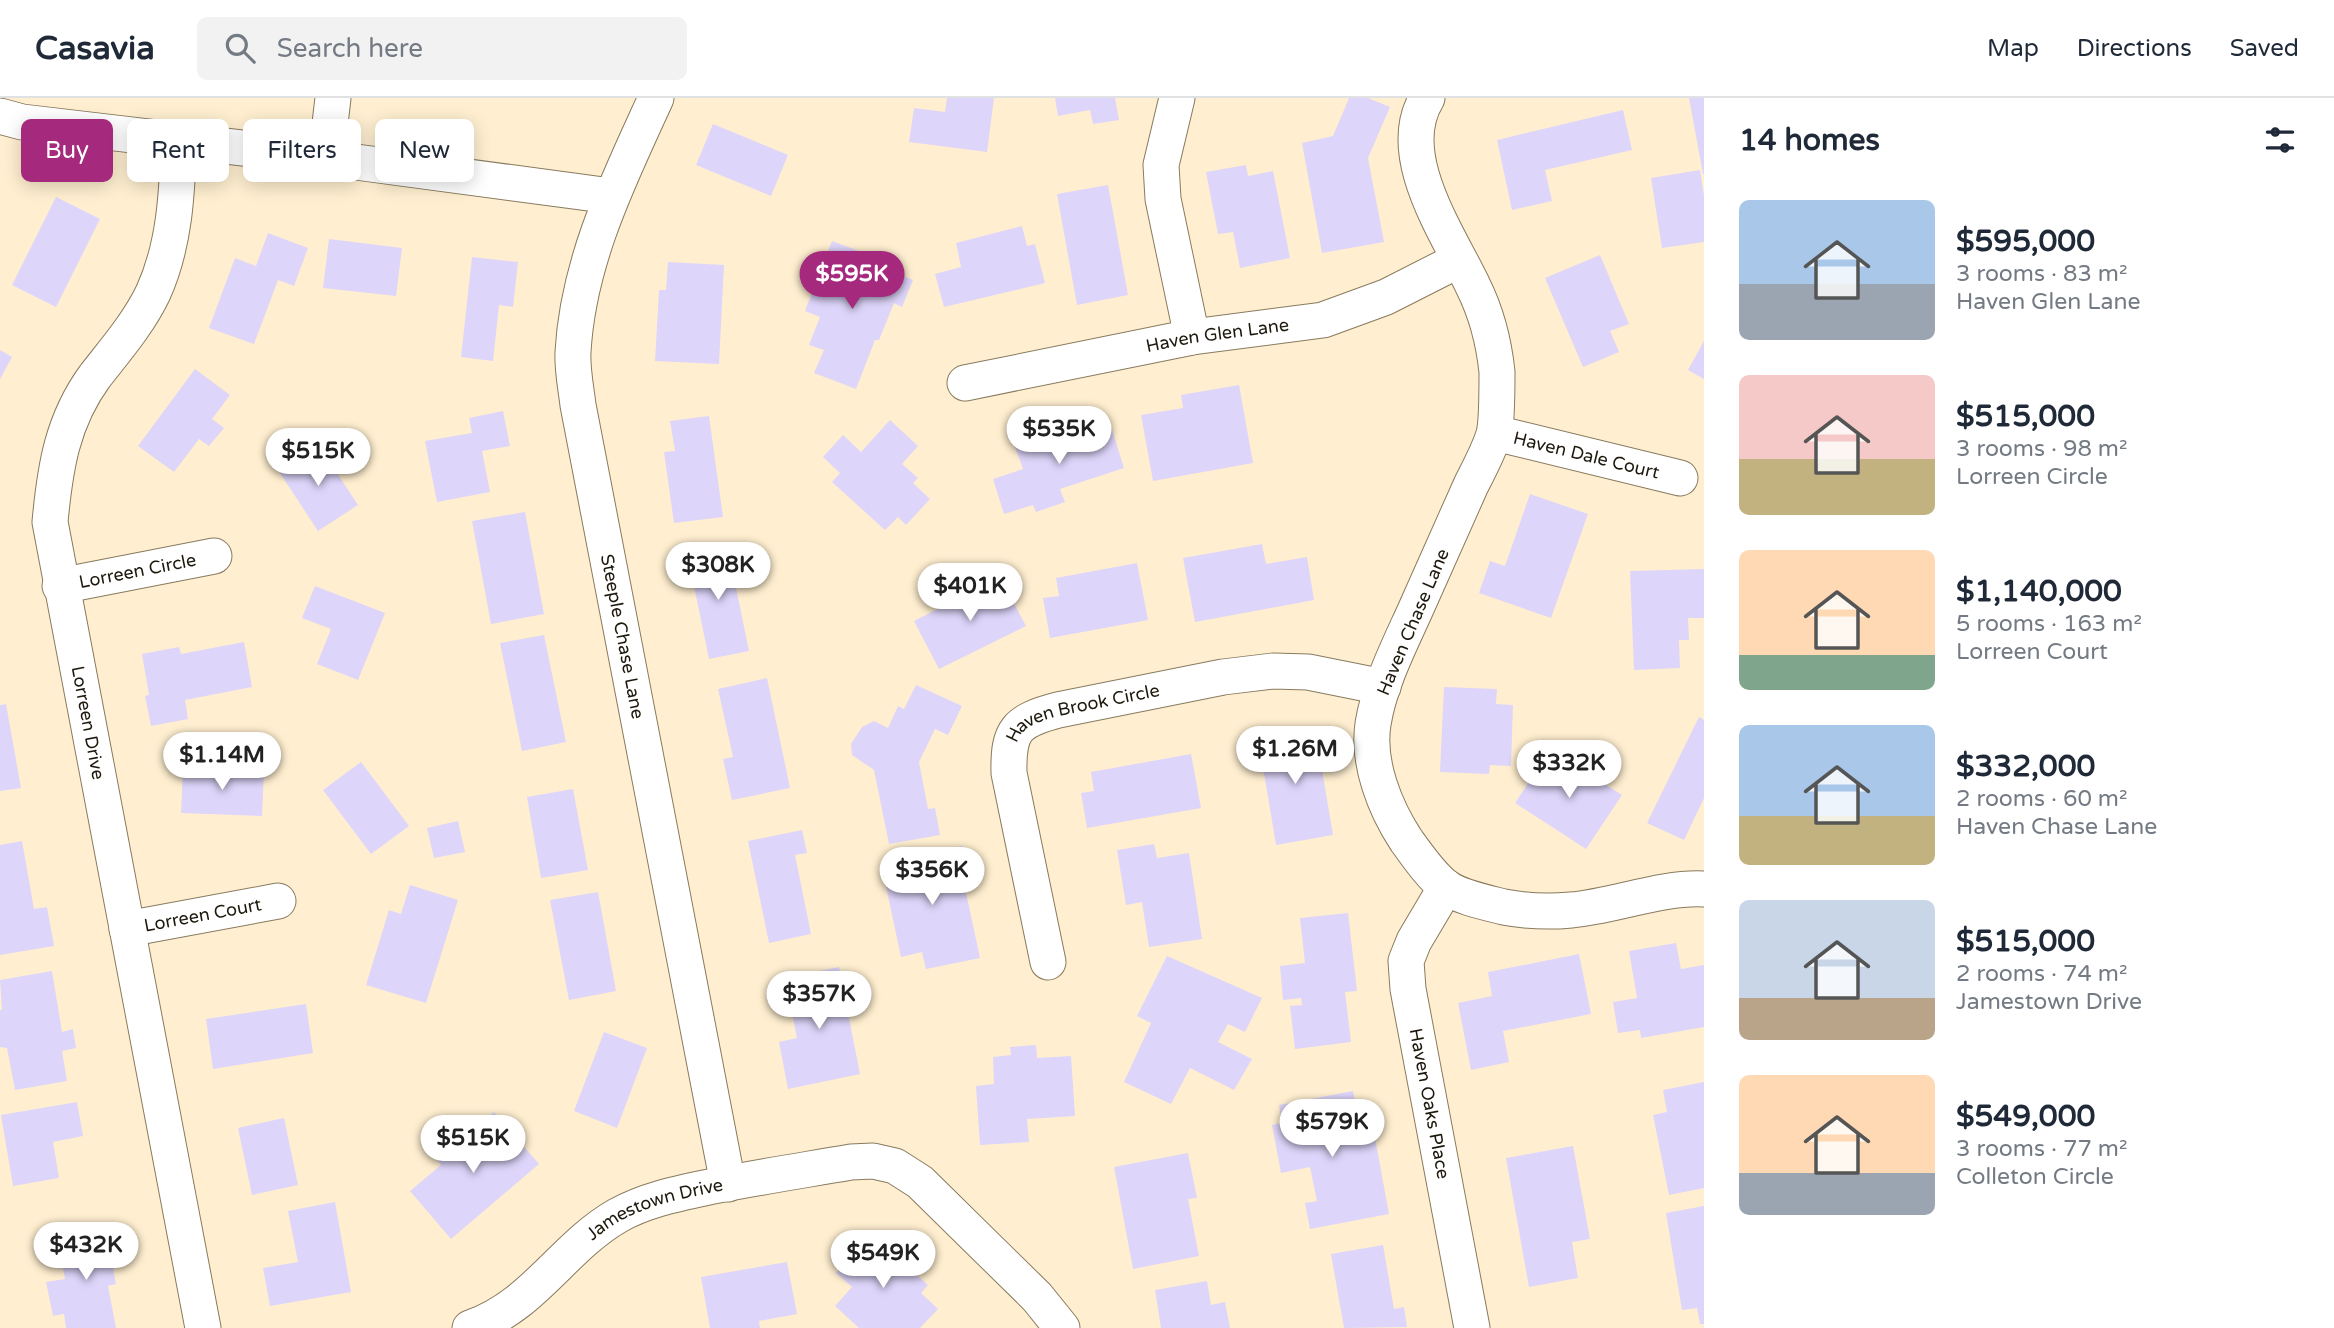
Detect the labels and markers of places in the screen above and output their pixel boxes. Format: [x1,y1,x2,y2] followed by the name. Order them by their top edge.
[803,252,901,311] pin: $595K
[1010,406,1108,466] pin: $535K
[269,428,367,488] pin: $515K
[669,542,767,602] pin: $308K
[921,564,1019,623] pin: $401K
[1238,726,1352,786] pin: $1.26M
[165,732,279,792] pin: $1.14M
[1520,740,1618,800] pin: $332K
[883,848,981,907] pin: $356K
[770,972,868,1031] pin: $357K
[1283,1100,1381,1159] pin: $579K
[424,1116,522,1175] pin: $515K
[37,1222,135,1282] pin: $432K
[834,1230,932,1290] pin: $549K

